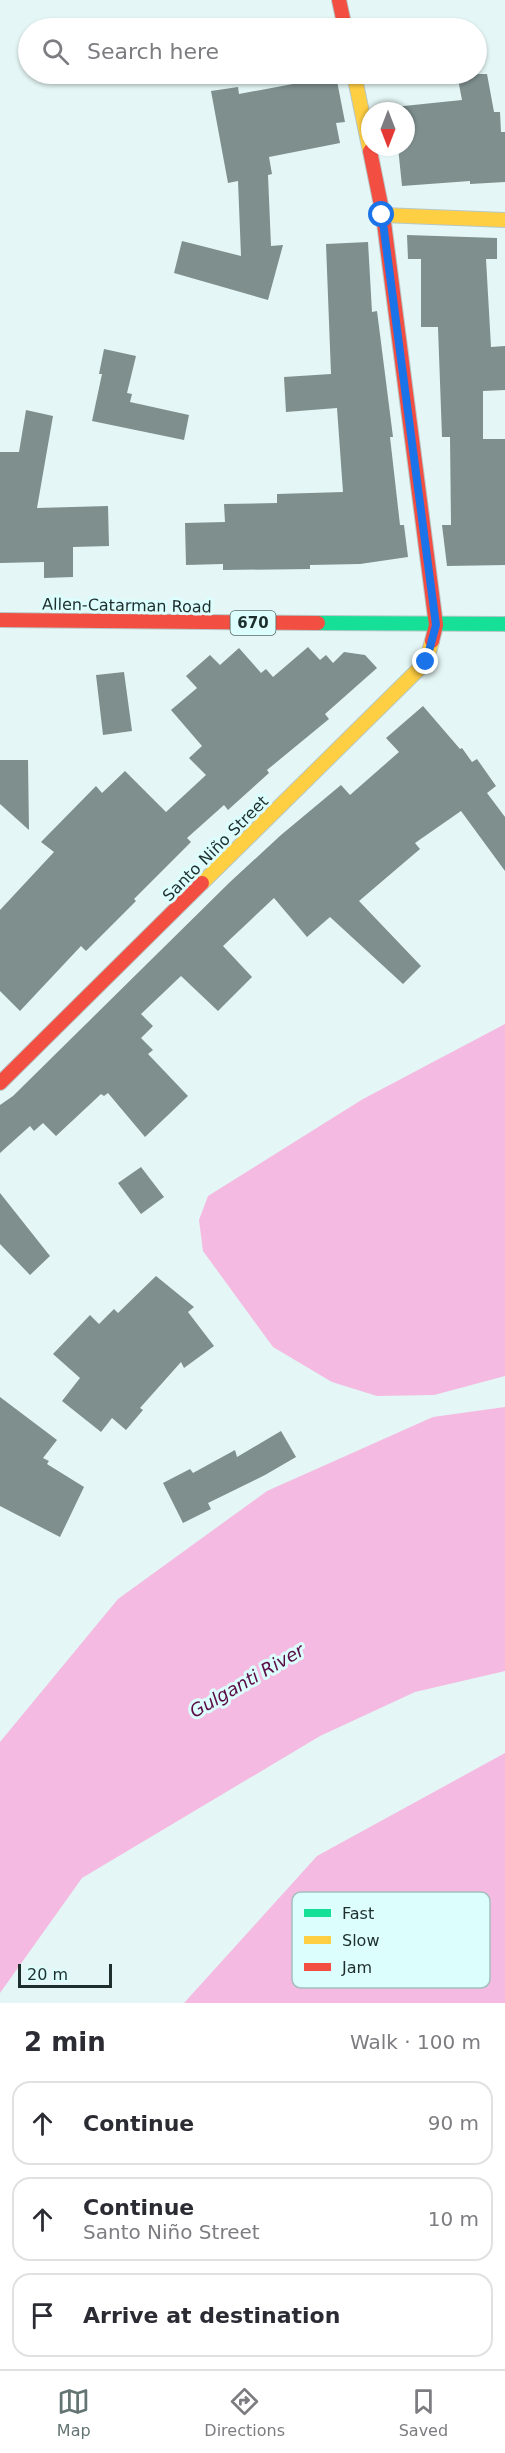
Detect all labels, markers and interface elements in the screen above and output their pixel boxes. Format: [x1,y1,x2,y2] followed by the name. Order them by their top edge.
[18,18,487,84] search box
[39,35,72,68] icon: search
[87,39,219,64] text: Search here
[361,102,415,156] north arrow
[368,201,394,227] route start
[42,595,212,616] street label: Allen-Catarman Road
[230,611,276,635] road number: 670
[412,648,438,674] route end
[159,792,272,905] street label: Santo Niño Street
[186,1639,309,1722] water label: Gulganti River
[292,1892,490,1988] legend
[342,1904,374,1923] text: Fast
[342,1931,379,1950] text: Slow
[341,1958,372,1977] text: Jam
[18,1961,112,1988] scale bar
[27,1965,68,1984] text: 20 m
[24,2027,106,2057] text: 2 min
[350,2030,481,2054] text: Walk · 100 m
[26,2107,59,2140] icon: ahead
[83,2111,194,2136] text: Continue
[428,2111,479,2135] text: 90 m
[83,2195,194,2220] text: Continue
[26,2203,59,2236] icon: ahead
[428,2207,479,2231] text: 10 m
[83,2220,260,2244] text: Santo Niño Street
[26,2299,59,2332] icon: arrive
[83,2303,340,2328] text: Arrive at destination
[57,2385,91,2440] tab: Map
[204,2385,285,2440] tab: Directions
[399,2385,448,2440] tab: Saved

